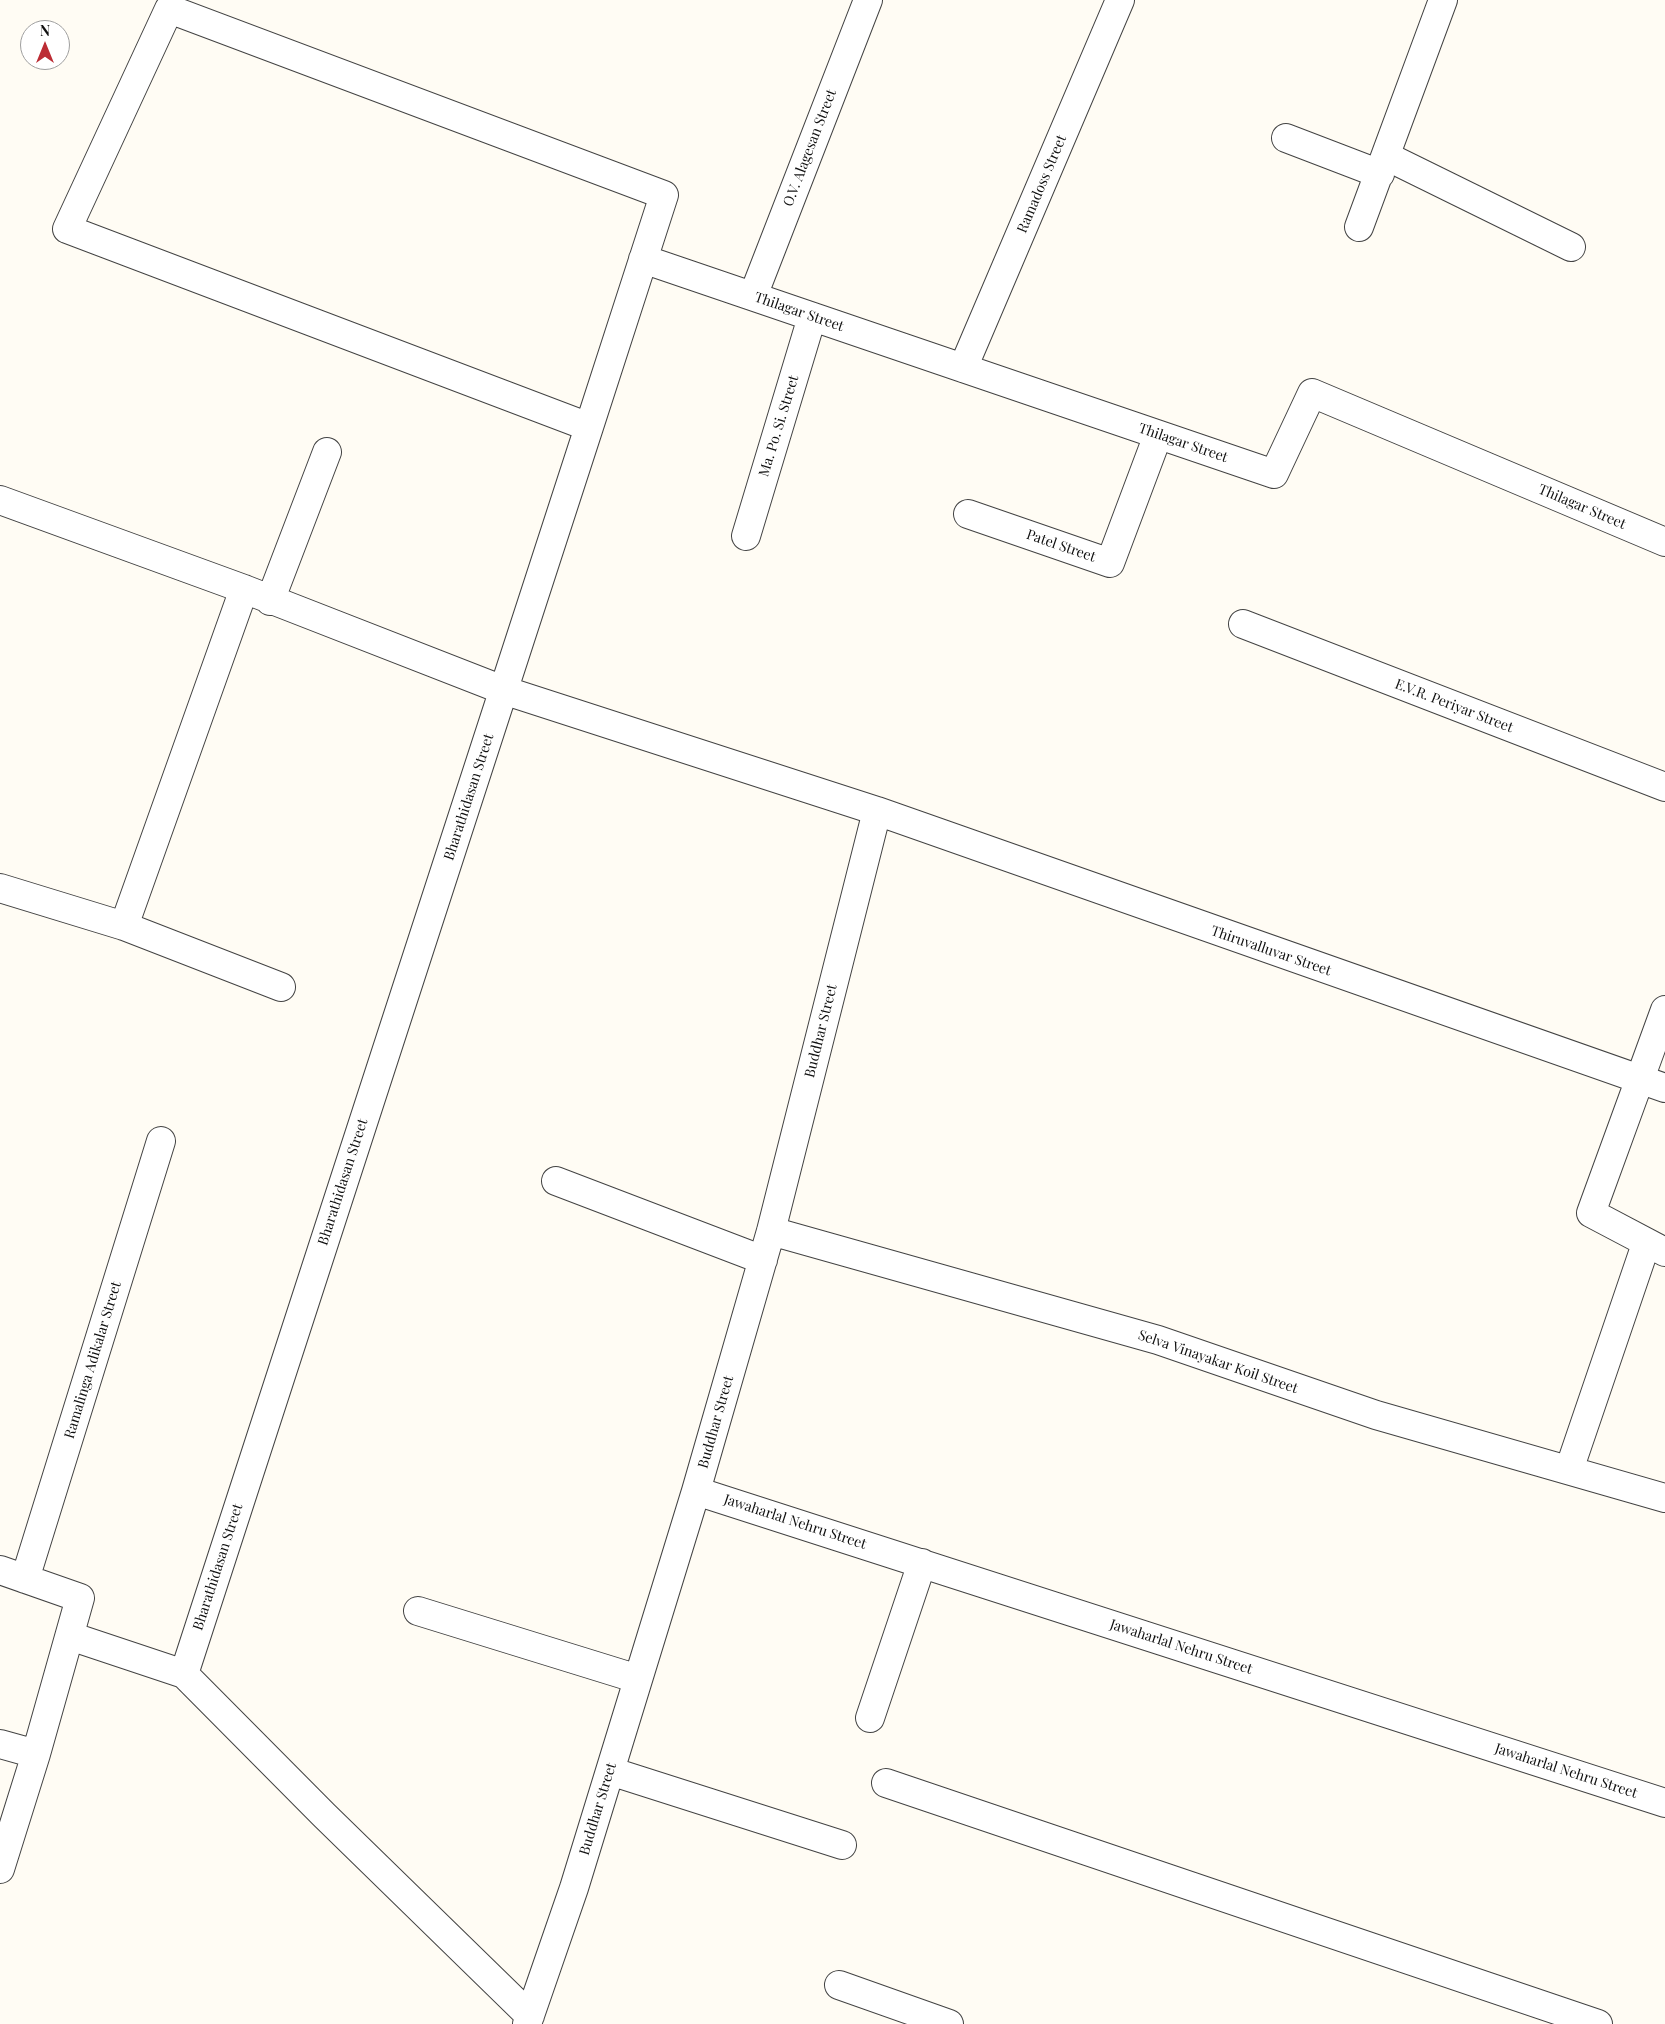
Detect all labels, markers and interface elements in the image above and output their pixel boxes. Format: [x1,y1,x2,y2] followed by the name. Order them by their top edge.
[20,20,70,70] north arrow
[40,21,50,40] text: N
[780,87,840,209] street label: O.V. Alagesan Street
[1014,132,1070,236] street label: Ramadoss Street
[752,289,846,335] street label: Thilagar Street
[756,373,802,479] street label: Ma. Po. Si. Street
[1136,420,1230,466] street label: Thilagar Street
[1536,481,1628,533] street label: Thilagar Street
[1024,526,1098,566] street label: Patel Street
[1393,676,1515,736] street label: E.V.R. Periyar Street
[441,732,497,862] street label: Bharathidasan Street
[1209,923,1333,979] street label: Thiruvalluvar Street
[801,983,841,1079] street label: Buddhar Street
[315,1117,371,1247] street label: Bharathidasan Street
[61,1279,125,1441] street label: Ramalinga Adikalar Street
[1136,1327,1300,1397] street label: Selva Vinayakar Koil Street
[695,1374,737,1470] street label: Buddhar Street
[722,1491,868,1553] street label: Jawaharlal Nehru Street
[190,1502,246,1632] street label: Bharathidasan Street
[1108,1616,1254,1678] street label: Jawaharlal Nehru Street
[1493,1740,1639,1802] street label: Jawaharlal Nehru Street
[576,1761,620,1857] street label: Buddhar Street

